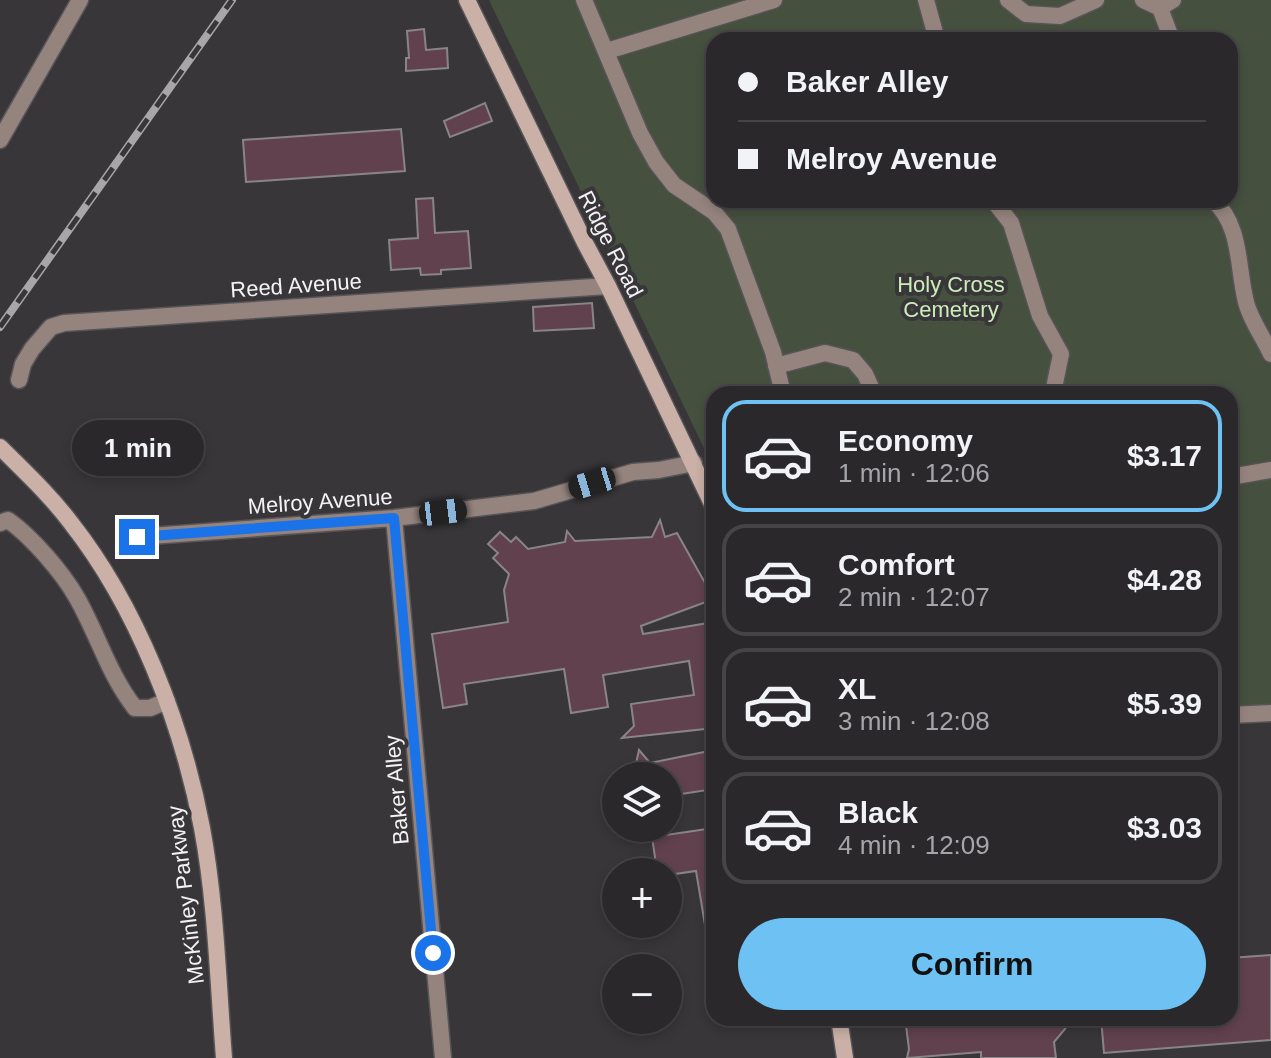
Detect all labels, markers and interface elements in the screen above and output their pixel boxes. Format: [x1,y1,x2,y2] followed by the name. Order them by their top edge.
[786,65,948,98] text: Baker Alley
[786,142,997,175] text: Melroy Avenue
[573,187,648,302] street label: Ridge Road
[229,268,363,303] street label: Reed Avenue
[897,272,1005,322] park label: Holy Cross Cemetery
[742,420,814,492] icon: car
[71,421,203,477] callout: 1 min
[838,424,973,457] text: Economy
[104,433,172,463] text: 1 min
[1127,439,1202,472] text: $3.17
[838,458,990,488] text: 1 min · 12:06
[566,465,618,501] car
[247,484,393,519] street label: Melroy Avenue
[418,497,468,527] car
[119,519,155,555] route end
[742,544,814,616] icon: car
[838,548,955,581] text: Comfort
[1127,563,1202,596] text: $4.28
[838,582,990,612] text: 2 min · 12:07
[742,668,814,740] icon: car
[838,672,876,705] text: XL
[1127,687,1202,720] text: $5.39
[838,706,990,736] text: 3 min · 12:08
[379,734,414,846] street label: Baker Alley
[602,762,682,1034] map controls
[602,762,682,842] button: layers
[742,792,814,864] icon: car
[838,796,918,829] text: Black
[162,804,209,986] street label: McKinley Parkway
[1127,811,1202,844] text: $3.03
[838,830,990,860] text: 4 min · 12:09
[602,858,682,938] button: +
[738,918,1206,1010] button: Confirm
[415,935,451,971] route start
[602,954,682,1034] button: −

